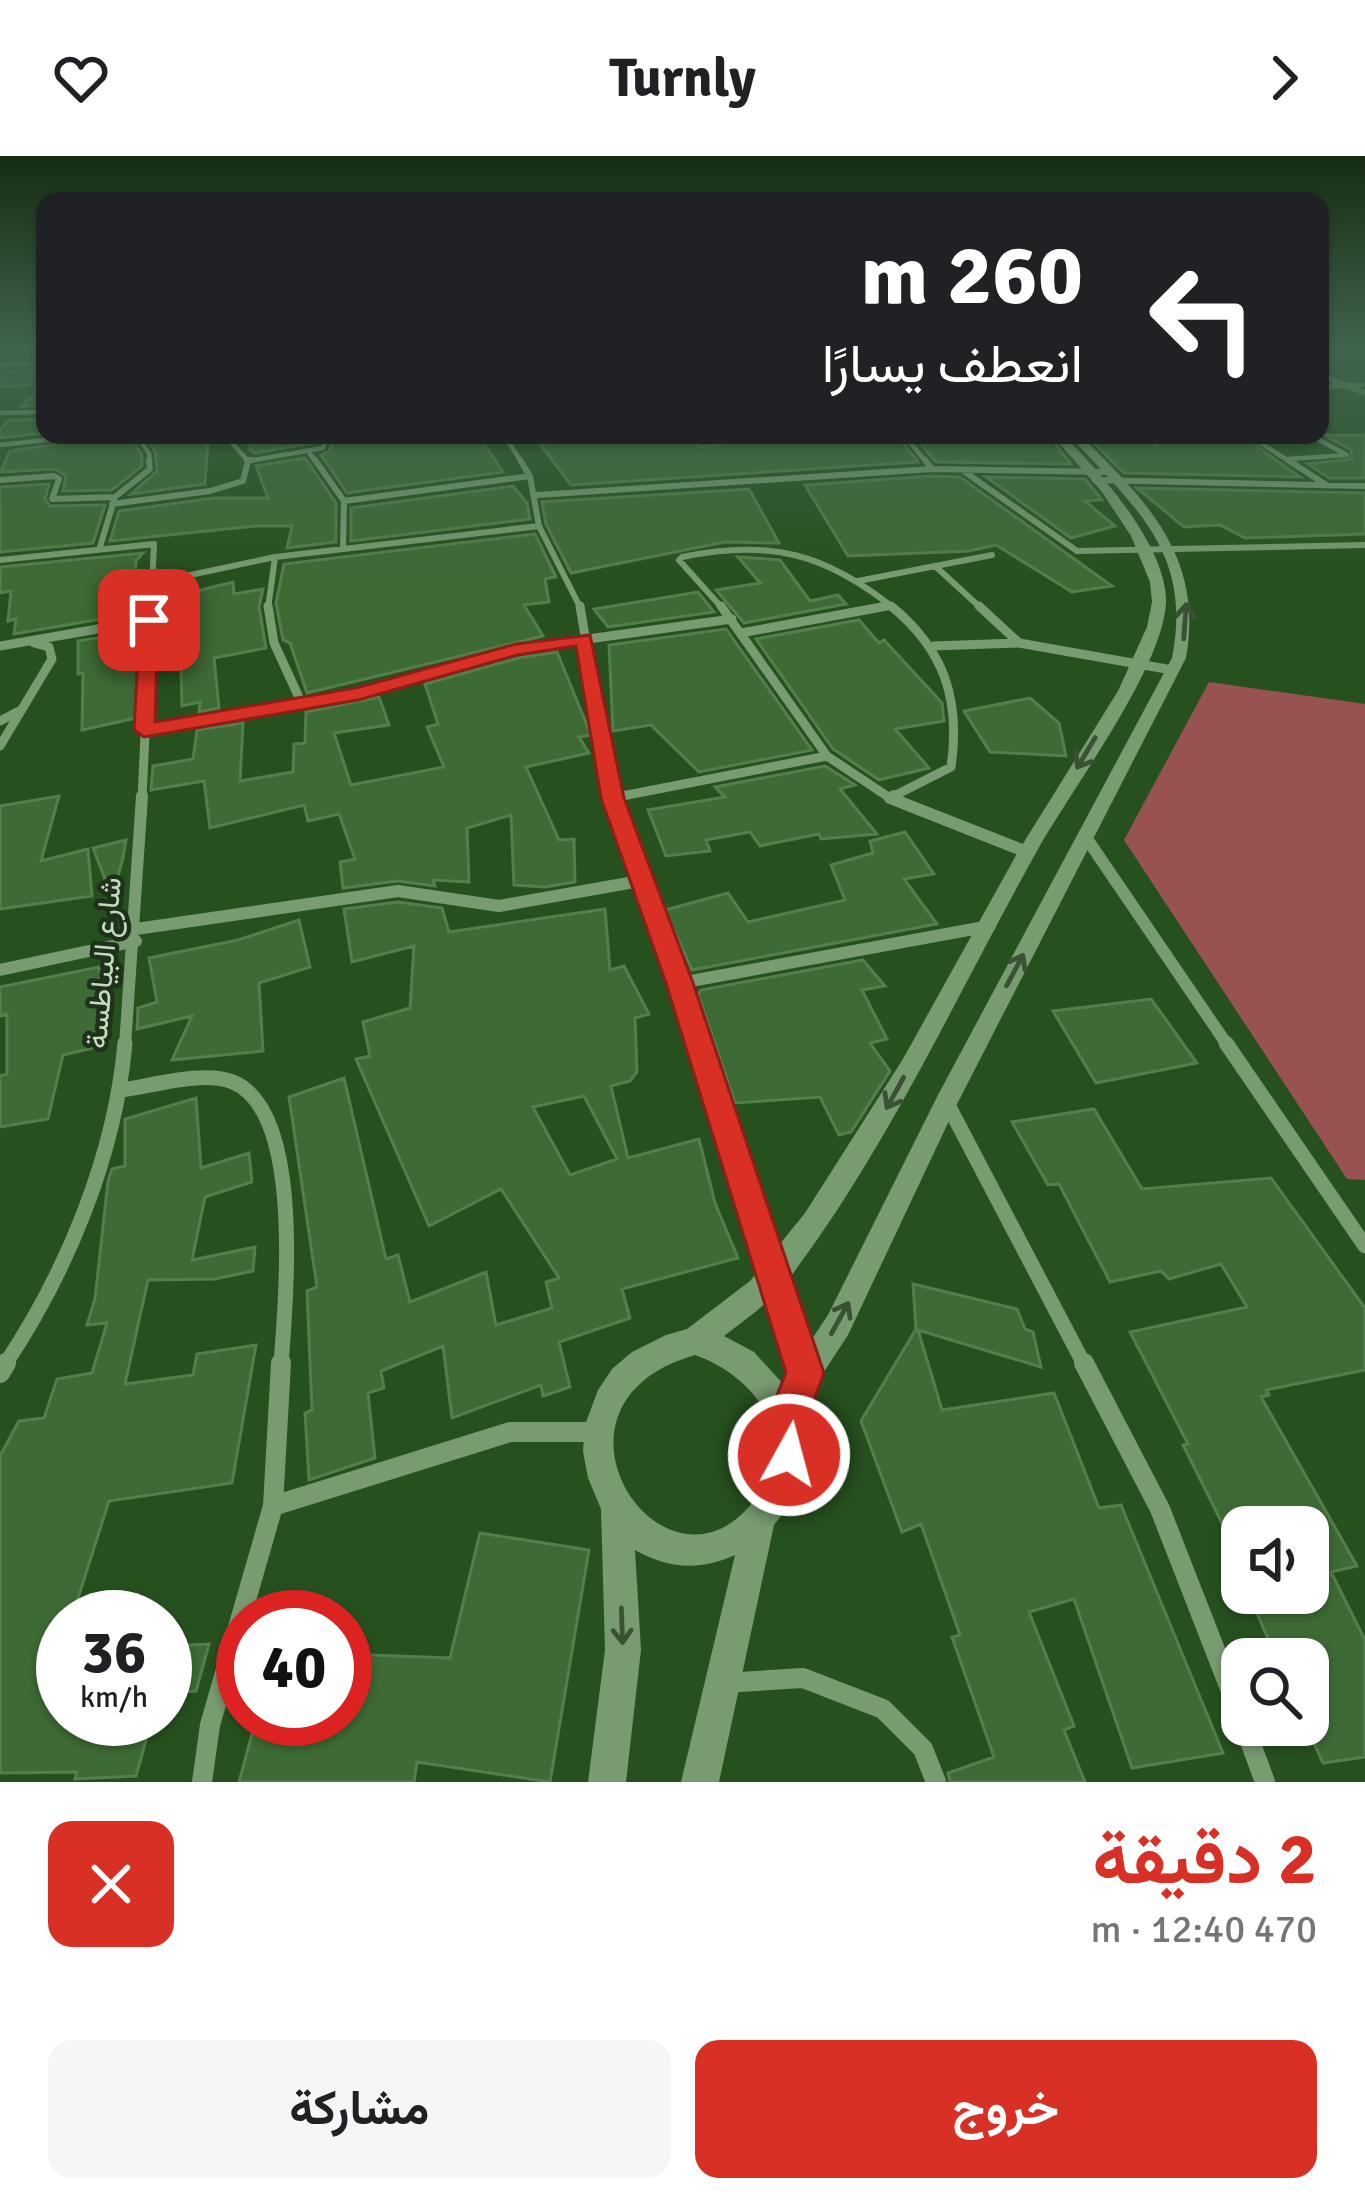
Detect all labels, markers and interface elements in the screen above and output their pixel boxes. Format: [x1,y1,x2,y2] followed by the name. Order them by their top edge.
[48,45,114,111] icon: heart
[609,45,756,112] text: Turnly
[1251,45,1317,111] icon: forward
[861,224,1083,328] text: 260 m
[1125,240,1281,396] icon: left
[822,331,1083,398] text: انعطف يسارًا
[98,569,200,671] pin
[116,587,182,653] icon: arrive
[1174,602,1197,641] one-way arrow
[1073,735,1097,770] one-way arrow
[78,876,131,1050] street label: شارع البياطسة
[1004,953,1027,988] one-way arrow
[883,1074,906,1109] one-way arrow
[829,1302,852,1337] one-way arrow
[726,1392,852,1518] position arrow
[1221,1506,1329,1746] map controls
[1221,1506,1329,1614] button: sound
[216,1590,372,1746] speed limit sign: 40
[611,1606,634,1645] one-way arrow
[82,1616,146,1690] text: 36
[1221,1638,1329,1746] button: search
[80,1679,148,1716] text: km/h
[1092,1815,1317,1904] text: 2 دقيقة
[48,1821,174,1947] button: close
[1090,1905,1317,1953] text: 470 m · 12:40
[48,2040,671,2178] button: مشاركة
[695,2040,1317,2178] button: خروج

